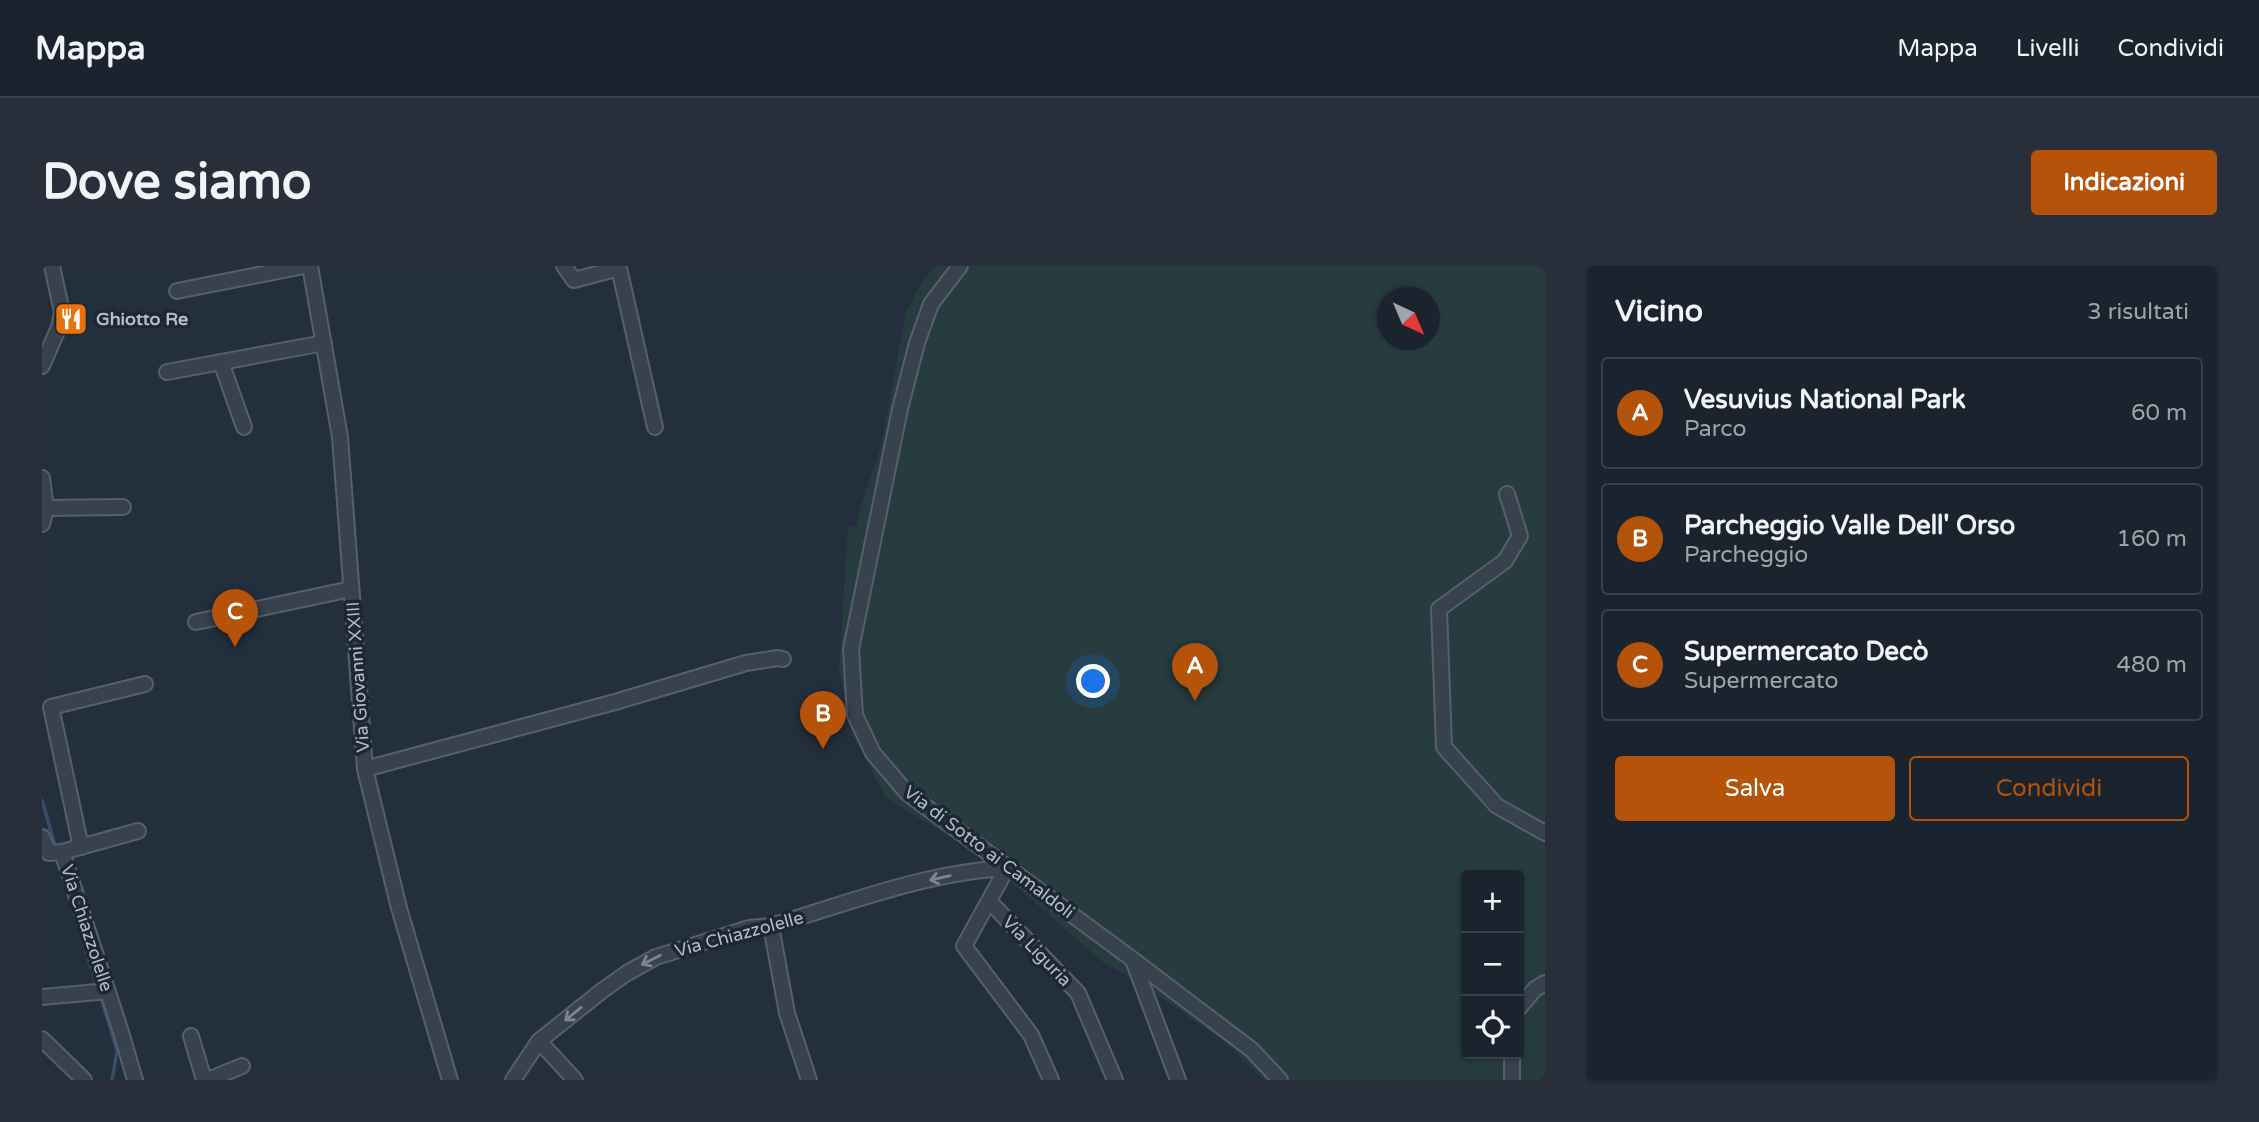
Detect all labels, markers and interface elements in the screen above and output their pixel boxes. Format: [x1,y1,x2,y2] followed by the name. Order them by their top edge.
[35,29,146,68] text: Mappa
[1897,34,1978,63] text: Mappa
[2016,34,2080,63] text: Livelli
[2118,34,2224,63] text: Condividi
[2031,150,2217,215] button: Indicazioni
[42,153,311,212] text: Dove siamo
[1377,287,1440,350] north arrow
[1615,293,1703,330] text: Vicino
[2087,298,2189,326] text: 3 risultati
[52,300,90,338] restaurant icon: Ghiotto Re
[96,308,188,330] place label: Ghiotto Re
[1684,384,1966,415] text: Vesuvius National Park
[1631,399,1649,427] text: A
[2131,399,2187,427] text: 60 m
[1684,415,1746,443] text: Parco
[1684,510,2015,541] text: Parcheggio Valle Dell' Orso
[1632,525,1648,553] text: B
[2117,525,2187,553] text: 160 m
[1684,541,1808,569] text: Parcheggio
[212,589,258,647] pin: C
[342,601,374,753] street label: Via Giovanni XXIII
[1684,636,1929,667] text: Supermercato Decò
[1172,643,1218,701] pin: A
[1632,651,1648,679] text: C
[2117,651,2187,679] text: 480 m
[1076,664,1110,698] your location
[1684,667,1838,695] text: Supermercato
[800,691,846,749] pin: B
[1615,756,1895,821] button: Salva
[1909,756,2189,821] button: Condividi
[899,781,1079,923] street label: Via di Sotto ai Camaldoli
[56,862,118,994] street label: Via Chiazzolelle
[1461,870,1524,1059] map controls
[1461,870,1524,933] button: +
[929,871,952,885] one-way arrow
[672,906,806,962] street label: Via Chiazzolelle
[998,911,1076,991] street label: Via Liguria
[1461,933,1524,996] button: −
[641,954,662,968] one-way arrow
[1461,996,1524,1059] button: locate
[564,1006,582,1022] one-way arrow

